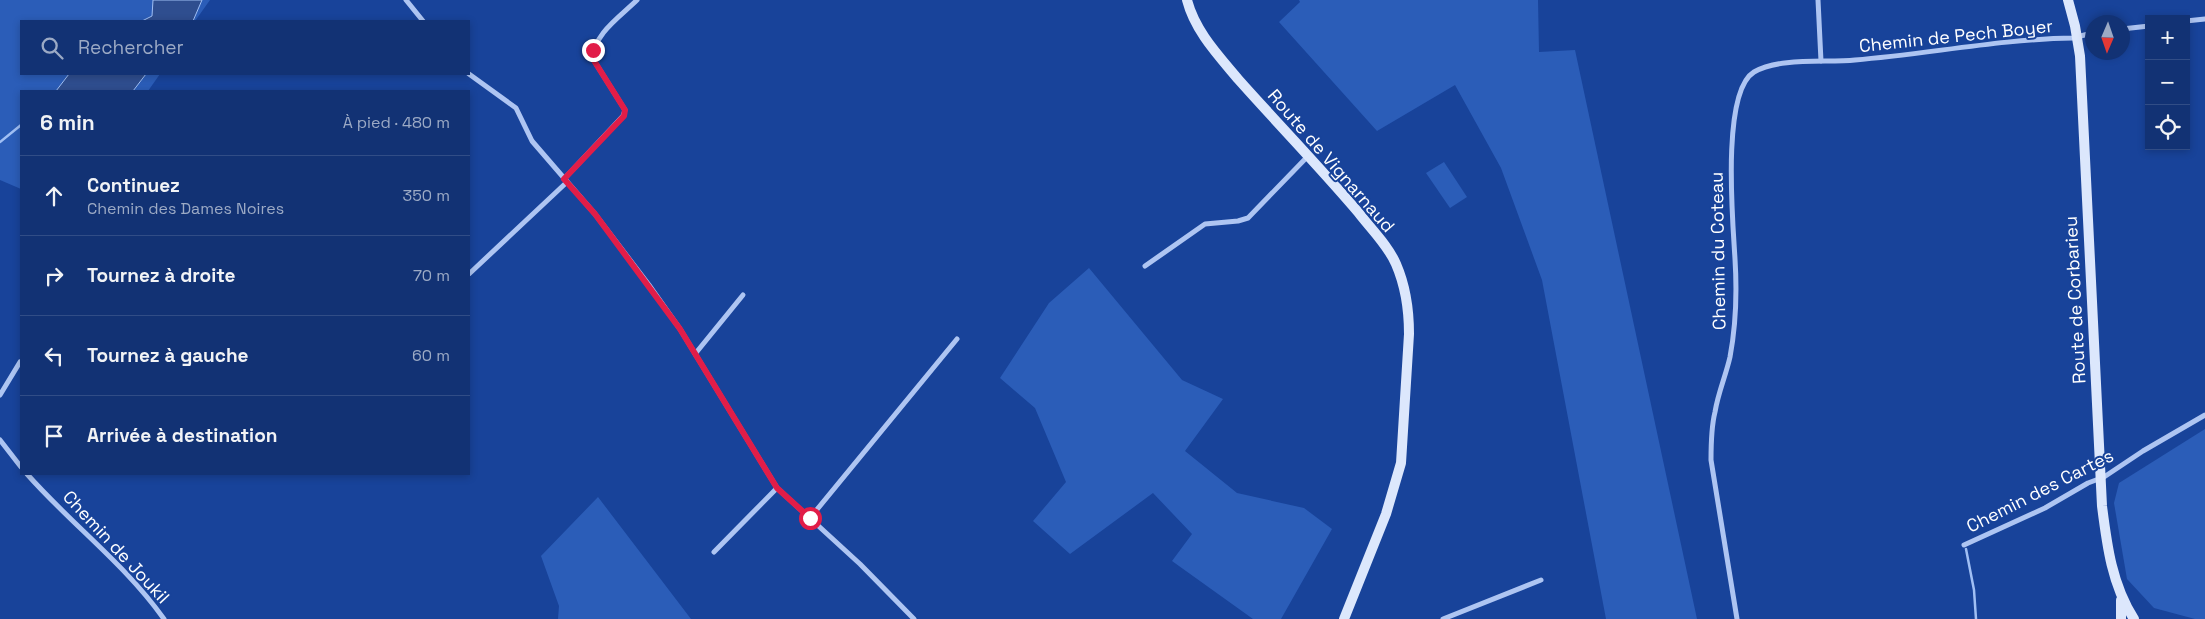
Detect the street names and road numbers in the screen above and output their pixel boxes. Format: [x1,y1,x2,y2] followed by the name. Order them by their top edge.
[1858,14,2054,57] street label: Chemin de Pech Boyer
[1263,84,1400,237] street label: Route de Vignarnaud
[1705,172,1730,330] street label: Chemin du Coteau
[2059,216,2090,384] street label: Route de Corbarieu
[1962,444,2117,538] street label: Chemin des Cartes
[58,485,175,608] street label: Chemin de Joukil

